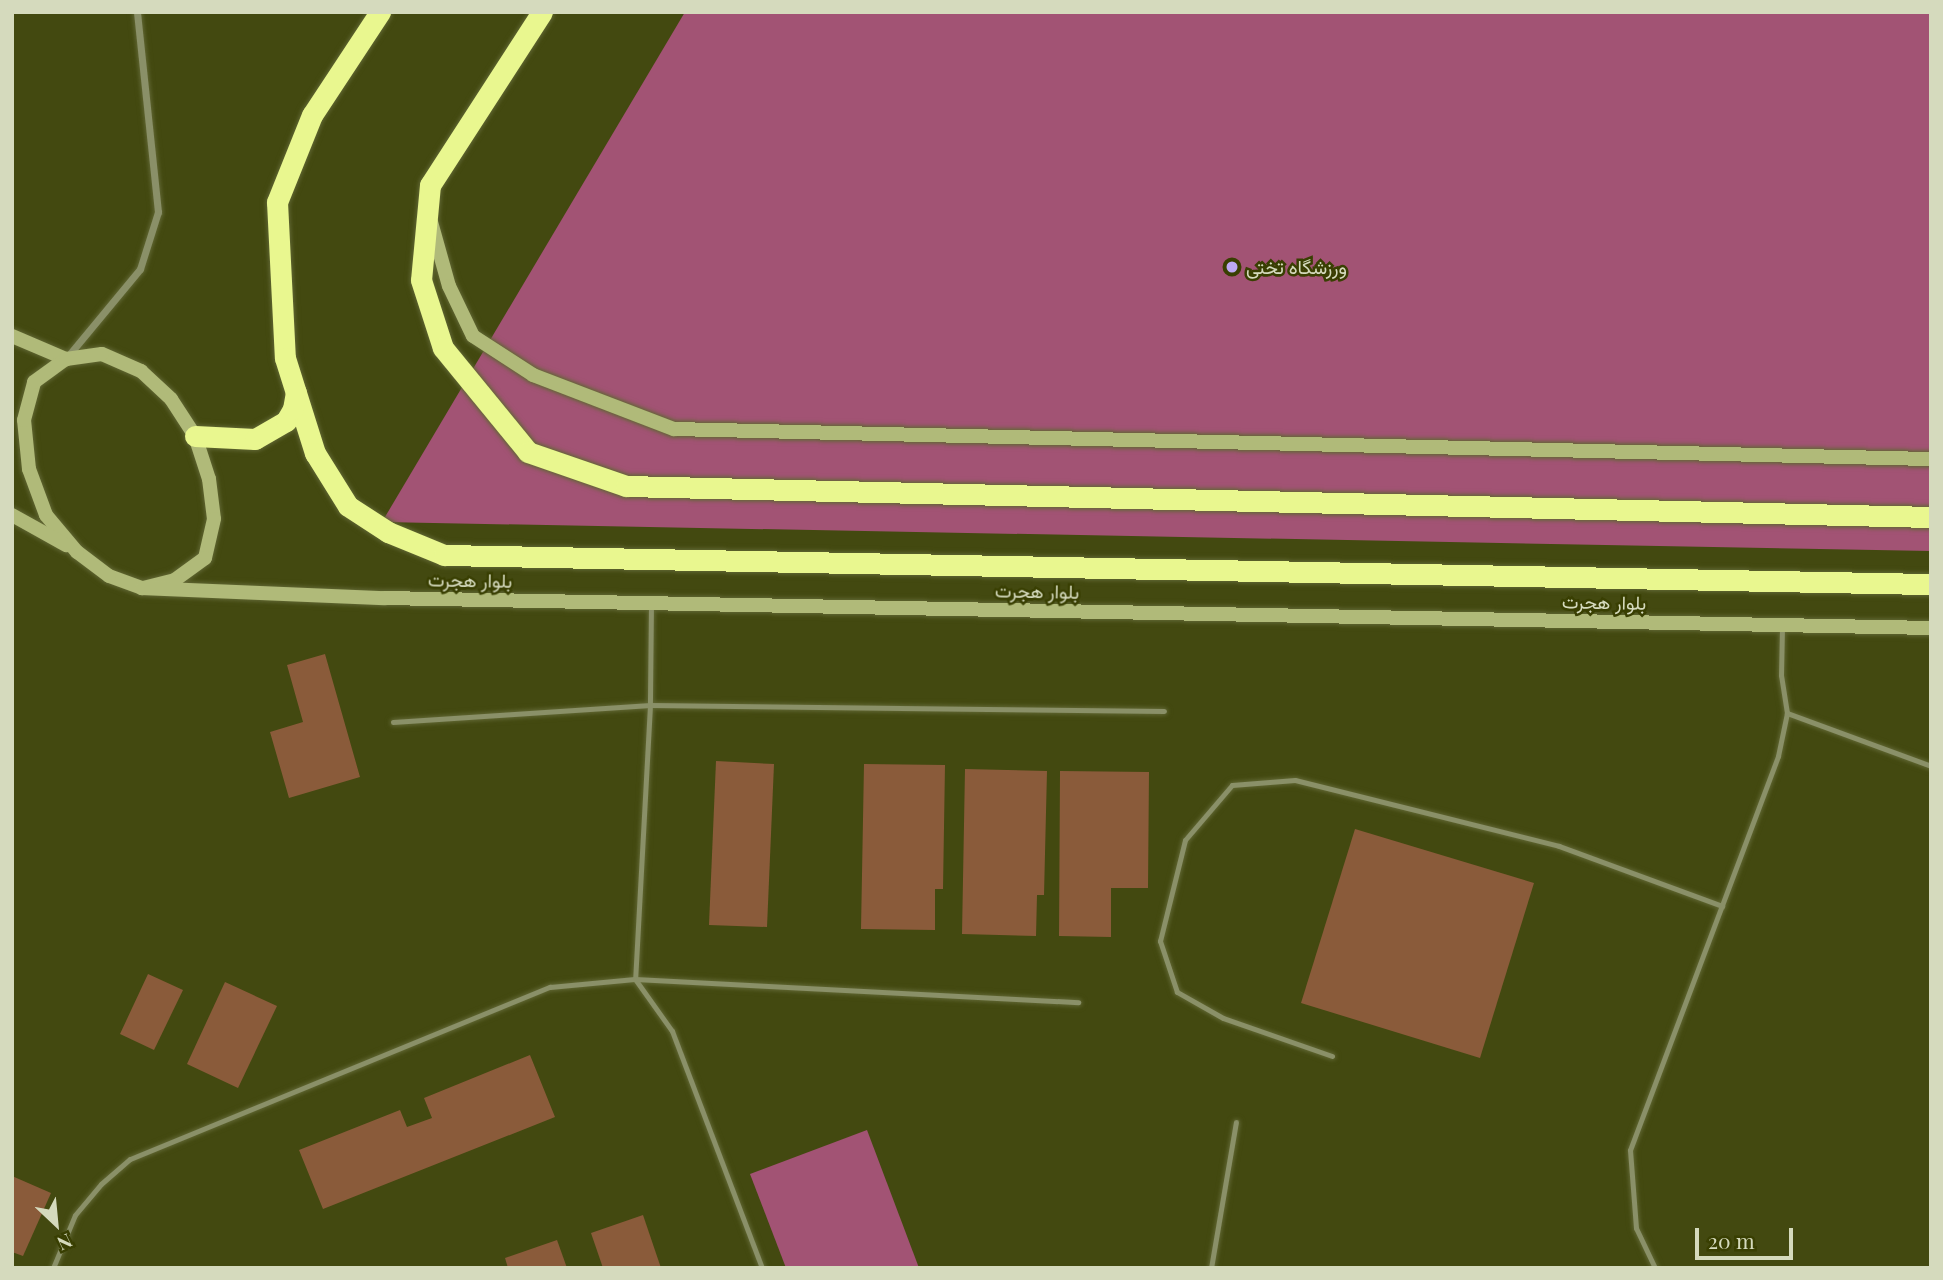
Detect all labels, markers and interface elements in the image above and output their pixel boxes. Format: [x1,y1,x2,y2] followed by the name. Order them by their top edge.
[1246,256,1347,278] place label: ورزشگاه تختی
[1224,259,1240,275] marker: ورزشگاه تختی
[428,568,512,592] street label: بلوار هجرت
[995,579,1079,603] street label: بلوار هجرت
[1562,590,1646,614] street label: بلوار هجرت
[21,1189,91,1259] north arrow
[1698,1214,1796,1258] scale bar
[1708,1226,1755,1254] text: 20 m
[53,1228,77,1258] text: N

